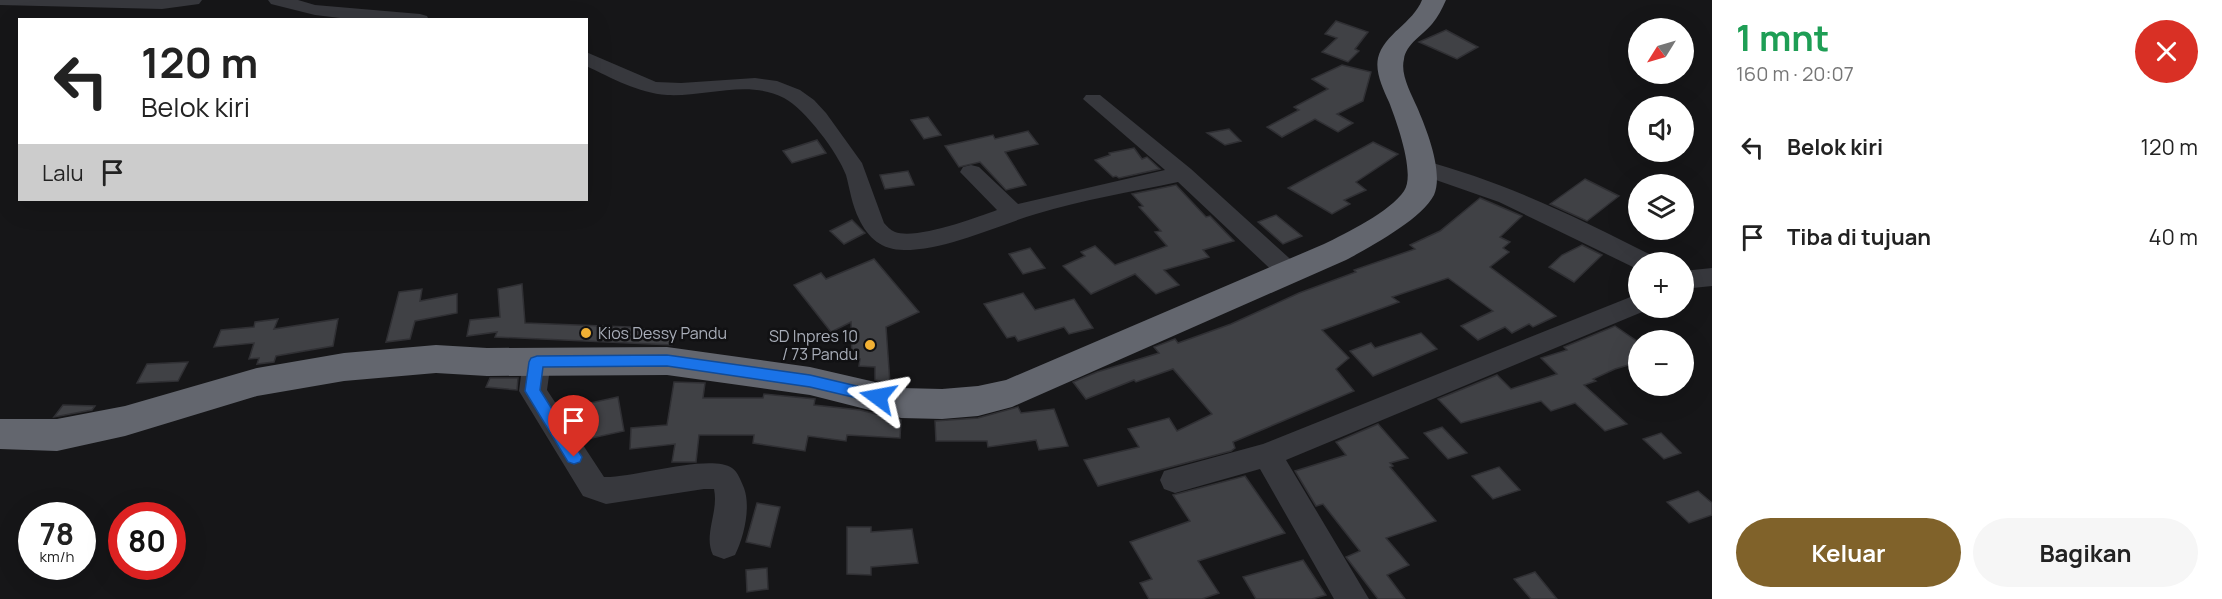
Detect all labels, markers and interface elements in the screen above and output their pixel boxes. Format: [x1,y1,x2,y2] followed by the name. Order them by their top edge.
[1736,13,1829,62] text: 1 mnt
[1628,18,1694,84] north arrow
[1628,18,1694,396] map controls
[2135,20,2198,83] button: close
[141,33,258,91] text: 120 m
[42,42,120,120] icon: left
[1736,60,1854,87] text: 160 m · 20:07
[141,88,250,125] text: Belok kiri
[1628,96,1694,162] button: sound
[1736,131,1769,164] icon: left
[1787,132,1883,162] text: Belok kiri
[2140,132,2198,162] text: 120 m
[96,156,129,189] icon: arrive
[42,158,84,188] text: Lalu
[1628,174,1694,240] button: layers
[1736,221,1769,254] icon: arrive
[1787,222,1931,252] text: Tiba di tujuan
[2149,222,2198,252] text: 40 m
[1628,252,1694,318] button: +
[598,322,727,344] place label: Kios Dessy Pandu
[769,325,858,365] place label: SD Inpres 10 / 73 Pandu
[579,326,593,340] marker: Kios Dessy Pandu
[1628,330,1694,396] button: −
[863,338,877,352] marker: SD Inpres 10 / 73 Pandu
[846,365,910,429] position arrow
[548,395,599,457] pin
[557,404,590,437] icon: arrive
[108,502,186,580] speed limit sign: 80
[40,513,74,554] text: 78
[1736,518,1961,587] button: Keluar
[1973,518,2198,587] button: Bagikan
[40,546,74,567] text: km/h

